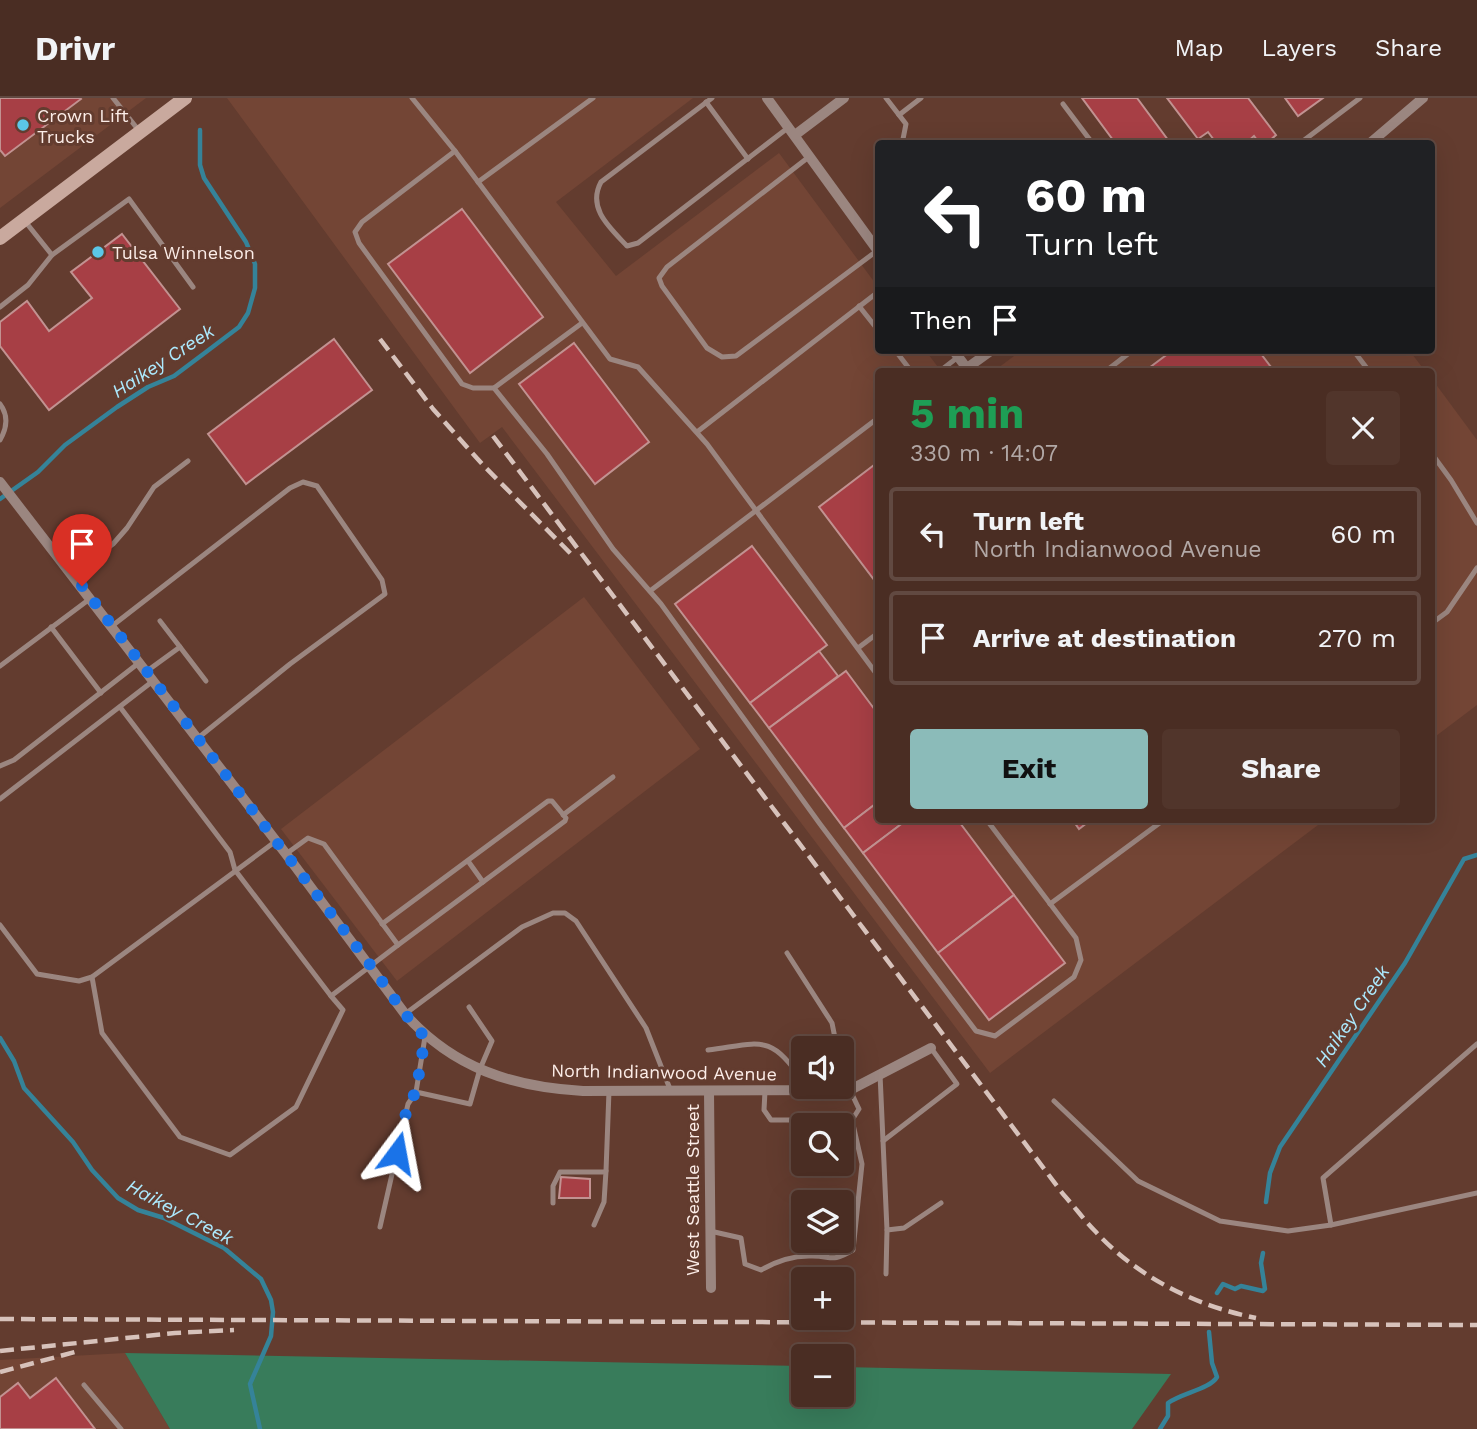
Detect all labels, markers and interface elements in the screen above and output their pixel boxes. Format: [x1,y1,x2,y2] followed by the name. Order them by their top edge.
[35,29,115,68] text: Drivr
[1175,34,1223,62] text: Map
[1261,34,1337,62] text: Layers
[1375,34,1442,62] text: Share
[37,105,129,147] place label: Crown Lift Trucks
[15,117,31,133] marker: Crown Lift Trucks
[1025,166,1147,224] text: 60 m
[910,168,1001,259] icon: left
[1025,225,1158,263] text: Turn left
[112,242,255,263] place label: Tulsa Winnelson
[90,244,106,260] marker: Tulsa Winnelson
[986,301,1024,339] icon: arrive
[910,305,972,335] text: Then
[107,319,219,403] water label: Haikey Creek
[910,389,1024,438] text: 5 min
[1326,391,1400,465] button: close
[910,440,1058,467] text: 330 m · 14:07
[973,506,1084,536] text: Turn left
[52,514,112,586] pin
[914,515,952,553] icon: left
[1330,519,1396,549] text: 60 m
[63,525,101,563] icon: arrive
[973,536,1262,563] text: North Indianwood Avenue
[914,619,952,657] icon: arrive
[973,623,1236,653] text: Arrive at destination
[1317,623,1396,653] text: 270 m
[910,729,1148,809] button: Exit
[1162,729,1400,809] button: Share
[1310,960,1395,1071] water label: Haikey Creek
[791,1036,854,1407] map controls
[791,1036,854,1099] button: sound
[551,1060,777,1084] street label: North Indianwood Avenue
[682,1103,703,1276] street label: West Seattle Street
[791,1113,854,1176] button: search
[360,1116,434,1190] position arrow
[123,1174,238,1250] water label: Haikey Creek
[791,1190,854,1253] button: layers
[791,1267,854,1330] button: +
[791,1344,854,1407] button: −

